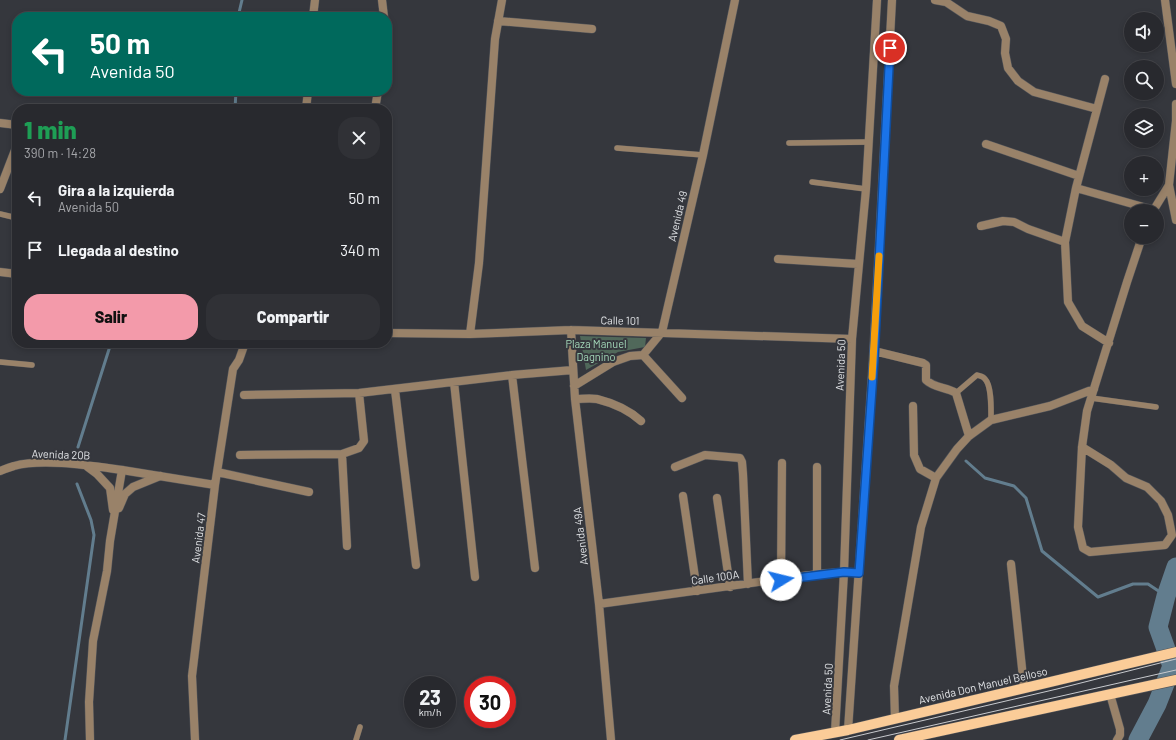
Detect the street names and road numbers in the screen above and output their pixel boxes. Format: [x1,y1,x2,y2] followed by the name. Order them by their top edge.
[665,189,689,243] street label: Avenida 49
[600,313,640,327] street label: Calle 101
[833,339,847,391] street label: Avenida 50
[31,446,91,462] street label: Avenida 20B
[570,506,590,566] street label: Avenida 49A
[188,512,208,564] street label: Avenida 47
[690,567,740,587] street label: Calle 100A
[819,663,835,715] street label: Avenida 50
[917,664,1049,706] street label: Avenida Don Manuel Belloso

